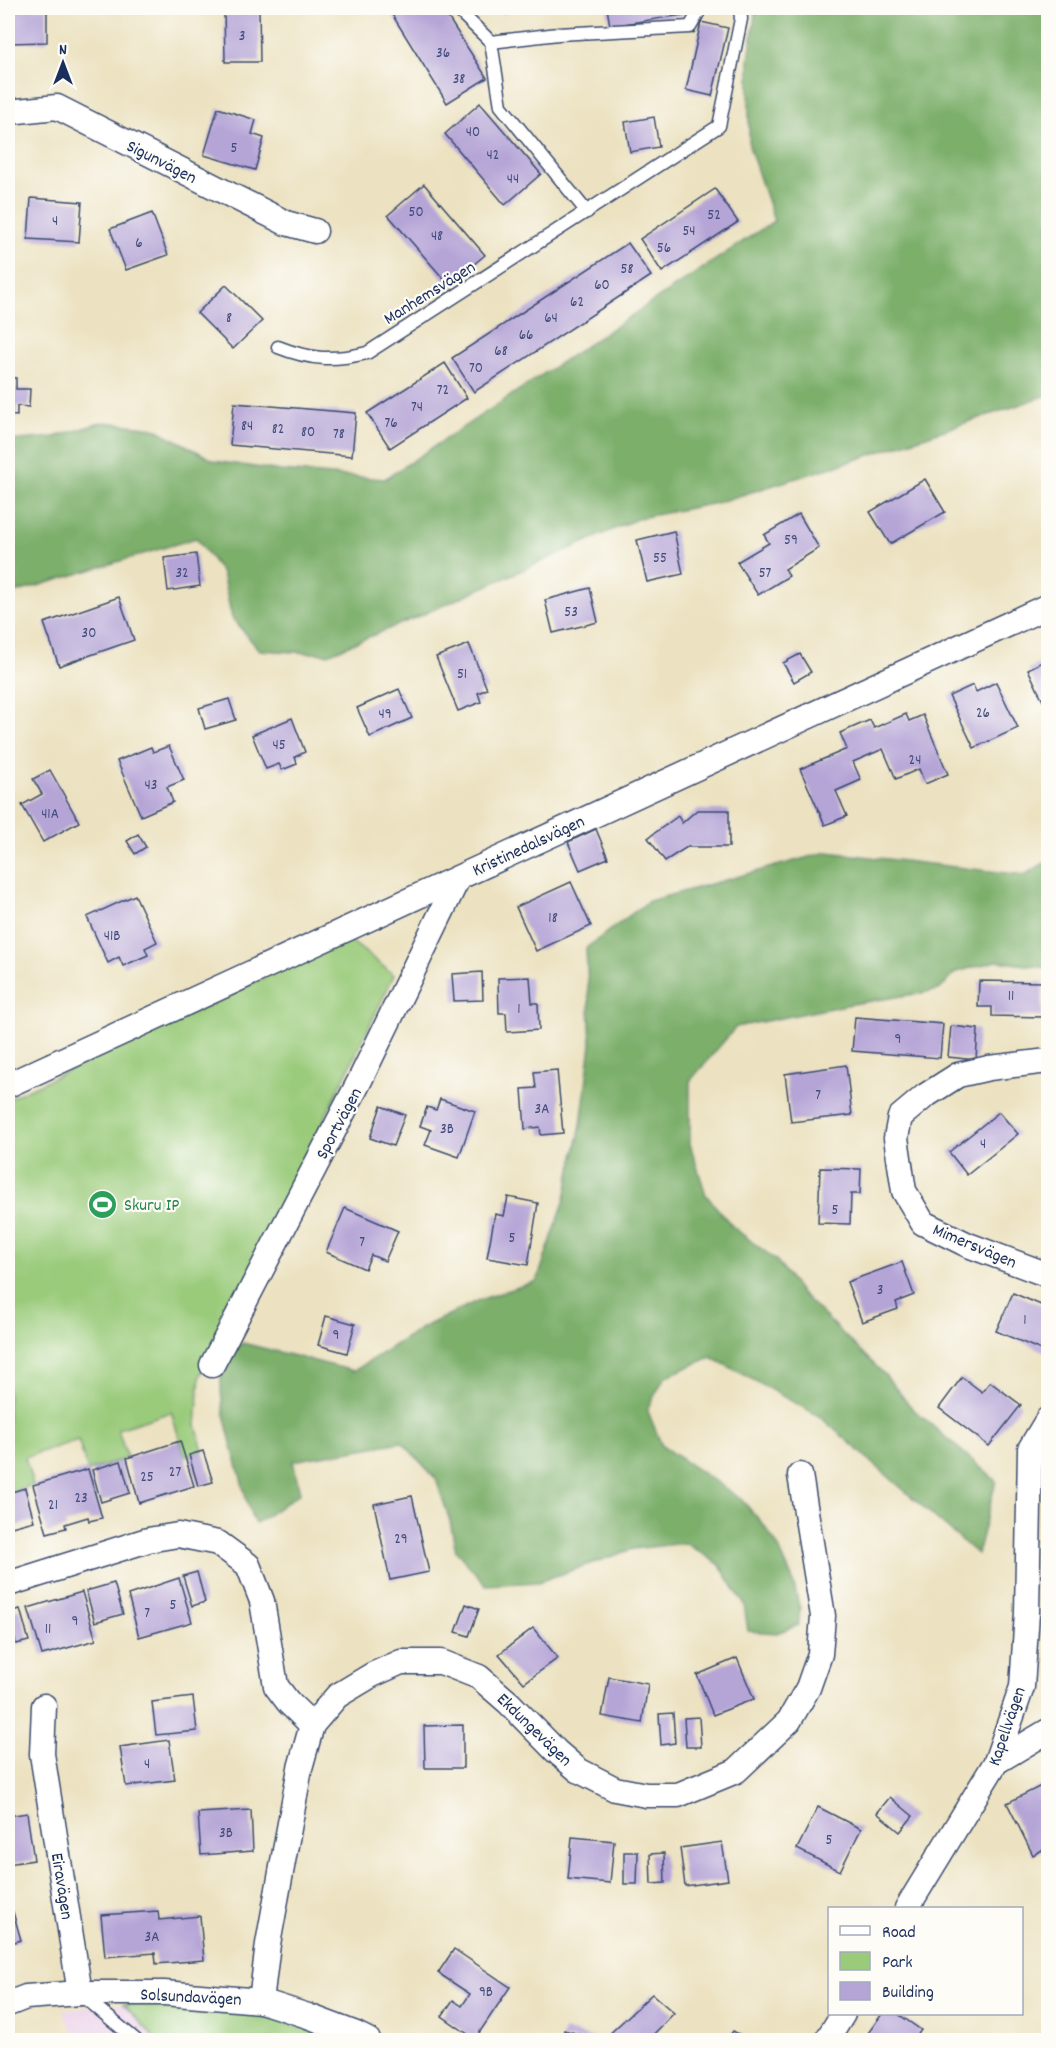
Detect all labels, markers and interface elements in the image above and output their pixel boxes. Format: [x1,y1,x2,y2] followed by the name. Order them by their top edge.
[239,26,245,48] house number: 3
[33,33,93,93] north arrow
[59,39,67,62] text: N
[436,43,450,65] house number: 36
[453,69,465,91] house number: 38
[466,122,480,144] house number: 40
[121,135,200,192] street label: Sigunvägen
[231,138,238,160] house number: 5
[487,145,499,167] house number: 42
[507,169,519,191] house number: 44
[408,202,424,224] house number: 50
[707,205,721,227] house number: 52
[52,211,58,233] house number: 4
[682,221,696,243] house number: 54
[431,226,443,248] house number: 48
[135,233,143,255] house number: 6
[657,238,671,260] house number: 56
[380,256,481,332] street label: Manhemsvägen
[621,259,633,281] house number: 58
[594,275,610,297] house number: 60
[570,292,584,314] house number: 62
[226,308,232,330] house number: 8
[544,308,558,330] house number: 64
[519,325,533,347] house number: 66
[494,341,508,363] house number: 68
[469,358,483,380] house number: 70
[437,380,449,402] house number: 72
[411,397,423,419] house number: 74
[384,413,398,435] house number: 76
[241,416,253,438] house number: 84
[272,419,284,441] house number: 82
[301,422,315,444] house number: 80
[333,424,345,446] house number: 78
[784,530,798,552] house number: 59
[653,548,667,570] house number: 55
[175,563,189,585] house number: 32
[759,563,772,585] house number: 57
[564,602,578,624] house number: 53
[82,623,96,645] house number: 30
[457,664,467,686] house number: 51
[976,703,990,725] house number: 26
[378,704,392,726] house number: 49
[272,735,286,757] house number: 45
[909,750,921,772] house number: 24
[145,775,157,797] house number: 43
[41,804,59,826] house number: 41A
[469,810,589,884] street label: Kristinedalsvägen
[548,908,558,930] house number: 18
[104,926,120,948] house number: 41B
[1008,986,1014,1008] house number: 11
[517,999,521,1021] house number: 1
[895,1029,901,1051] house number: 9
[311,1084,370,1165] street label: Sportvägen
[815,1085,821,1107] house number: 7
[535,1099,549,1121] house number: 3A
[440,1119,454,1141] house number: 3B
[980,1134,986,1156] house number: 4
[87,1188,119,1220] sports icon: Skuru IP
[124,1194,179,1219] place label: Skuru IP
[832,1200,839,1222] house number: 5
[928,1218,1020,1276] street label: Mimersvägen
[509,1228,516,1250] house number: 5
[359,1232,365,1254] house number: 7
[877,1280,883,1302] house number: 3
[1023,1310,1027,1332] house number: 1
[333,1325,339,1347] house number: 9
[169,1462,181,1484] house number: 27
[140,1467,154,1489] house number: 25
[74,1488,88,1510] house number: 23
[48,1495,58,1517] house number: 21
[394,1529,408,1551] house number: 29
[170,1595,177,1617] house number: 5
[144,1603,150,1625] house number: 7
[72,1611,78,1633] house number: 9
[45,1619,51,1641] house number: 11
[983,1684,1034,1770] street label: Kapellvägen
[490,1688,577,1773] street label: Ekdungevägen
[144,1754,150,1776] house number: 4
[219,1823,233,1845] house number: 3B
[826,1830,833,1852] house number: 5
[43,1851,78,1922] street label: Eiravägen
[828,1907,1023,2015] legend
[882,1921,916,1946] text: Road
[145,1927,159,1949] house number: 3A
[882,1951,913,1976] text: Park
[882,1981,934,2006] text: Building
[479,1982,493,2004] house number: 9B
[140,1983,242,2014] street label: Solsundavägen

